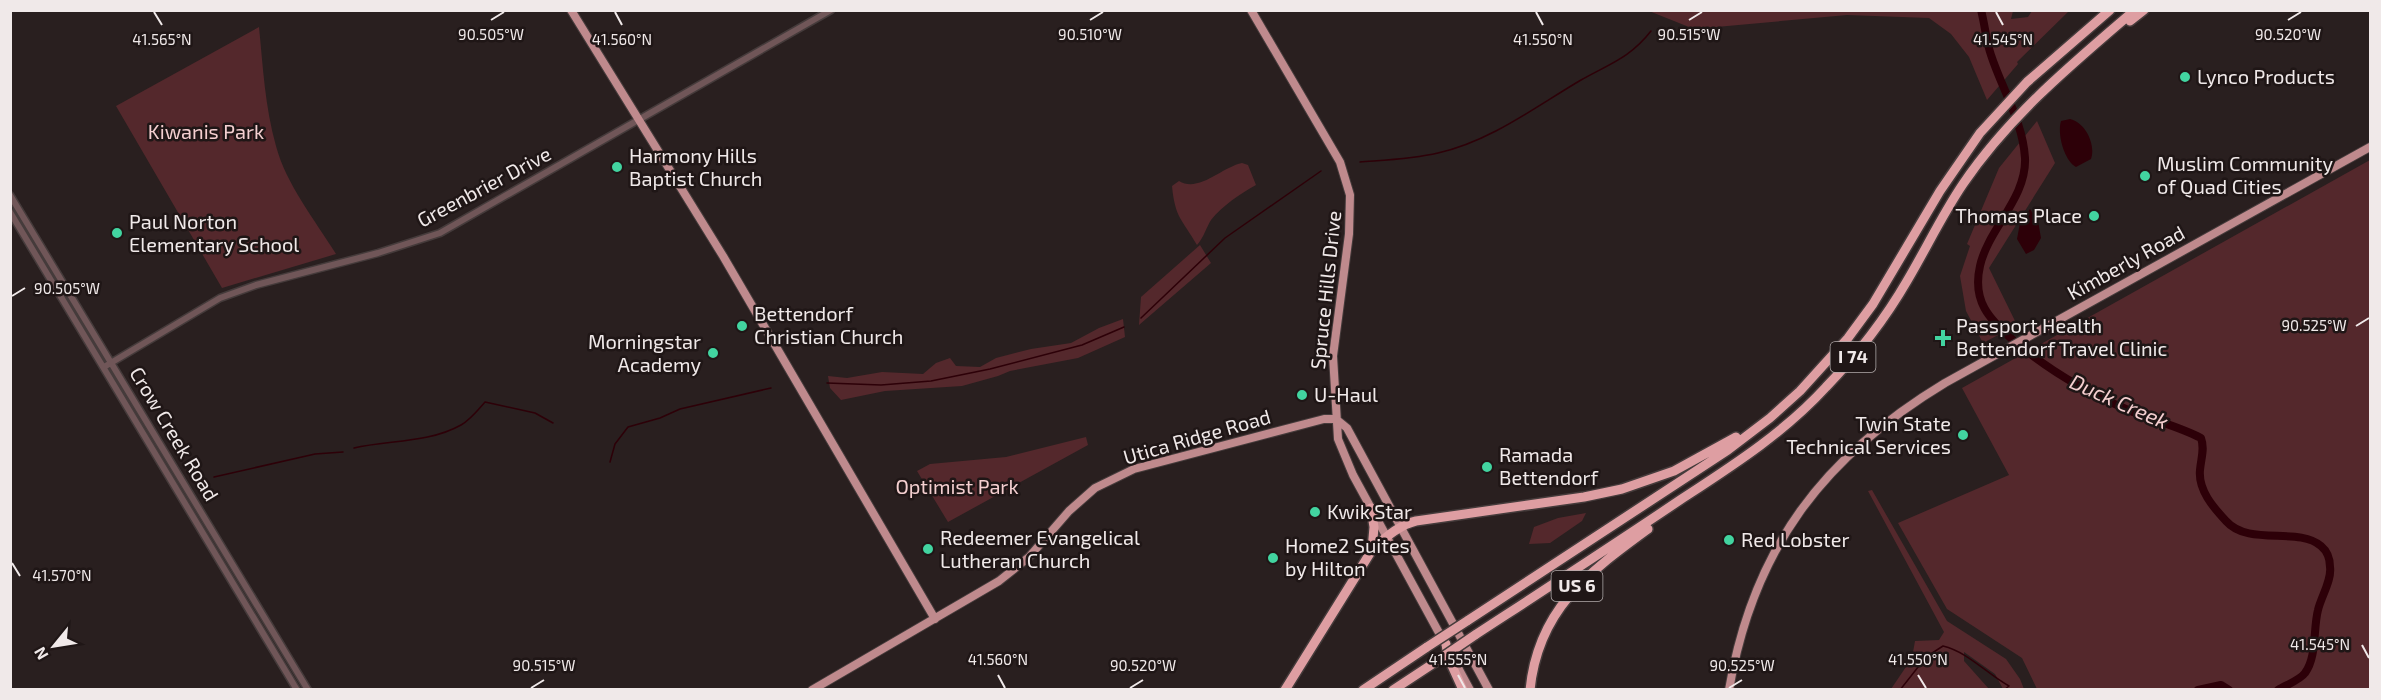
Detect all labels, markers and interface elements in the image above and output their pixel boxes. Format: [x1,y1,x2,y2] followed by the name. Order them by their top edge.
[458,25,524,43] text: 90.505°W
[1058,25,1122,43] text: 90.510°W
[1658,25,1720,43] text: 90.515°W
[2255,25,2321,43] text: 90.520°W
[132,30,192,48] text: 41.565°N
[592,30,652,48] text: 41.560°N
[1513,30,1573,48] text: 41.550°N
[1973,30,2033,48] text: 41.545°N
[2197,64,2335,88] place label: Lynco Products
[2178,70,2192,84] marker: Lynco Products
[148,119,264,143] park label: Kiwanis Park
[413,141,555,231] street label: Greenbrier Drive
[629,143,762,190] place label: Harmony Hills Baptist Church
[2157,151,2333,198] place label: Muslim Community of Quad Cities
[610,160,624,174] marker: Harmony Hills Baptist Church
[2138,169,2152,183] marker: Muslim Community of Quad Cities
[1955,203,2082,227] place label: Thomas Place
[129,209,299,256] place label: Paul Norton Elementary School
[1305,209,1345,370] street label: Spruce Hills Drive
[2087,209,2101,223] marker: Thomas Place
[2063,220,2188,304] street label: Kimberly Road
[110,226,124,240] marker: Paul Norton Elementary School
[34,279,100,297] text: 90.505°W
[754,301,903,348] place label: Bettendorf Christian Church
[1956,313,2168,360] place label: Passport Health Bettendorf Travel Clinic
[2281,316,2347,334] text: 90.525°W
[735,319,749,333] marker: Bettendorf Christian Church
[588,329,701,376] place label: Morningstar Academy
[1934,329,1952,347] marker: Passport Health Bettendorf Travel Clinic
[1830,342,1876,372] road number: I 74
[706,346,720,360] marker: Morningstar Academy
[125,362,224,505] street label: Crow Creek Road
[2066,368,2173,433] water label: Duck Creek
[1314,382,1378,406] place label: U-Haul
[1295,388,1309,402] marker: U-Haul
[1120,404,1273,469] street label: Utica Ridge Road
[1786,411,1951,458] place label: Twin State Technical Services
[1956,428,1970,442] marker: Twin State Technical Services
[1499,442,1599,489] place label: Ramada Bettendorf
[1480,460,1494,474] marker: Ramada Bettendorf
[895,474,1019,498] park label: Optimist Park
[1327,499,1412,523] place label: Kwik Star
[1308,505,1322,519] marker: Kwik Star
[940,525,1140,572] place label: Redeemer Evangelical Lutheran Church
[1741,527,1849,551] place label: Red Lobster
[1285,533,1410,580] place label: Home2 Suites by Hilton
[1722,533,1736,547] marker: Red Lobster
[921,542,935,556] marker: Redeemer Evangelical Lutheran Church
[1266,551,1280,565] marker: Home2 Suites by Hilton
[32,566,92,584] text: 41.570°N
[1552,571,1602,601] road number: US 6
[24,616,84,676] north arrow
[2290,635,2350,653] text: 41.545°N
[29,644,52,664] text: N
[968,650,1028,668] text: 41.560°N
[1429,650,1487,668] text: 41.555°N
[1888,650,1948,668] text: 41.550°N
[513,656,575,674] text: 90.515°W
[1110,656,1176,674] text: 90.520°W
[1709,656,1775,674] text: 90.525°W

